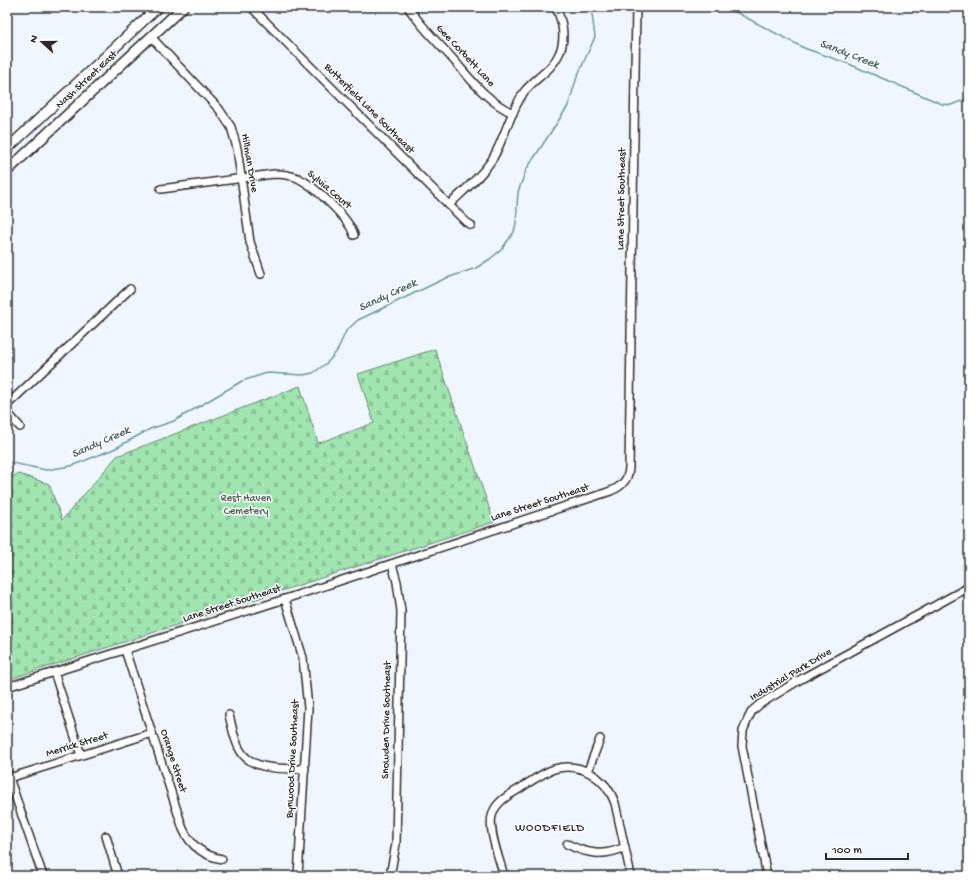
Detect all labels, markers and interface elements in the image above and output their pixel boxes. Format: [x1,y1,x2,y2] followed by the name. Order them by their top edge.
[22,22,62,62] north arrow
[433,22,497,90] street label: Gee Corbett Lane
[28,34,41,45] text: N
[817,37,882,73] water label: Sandy Creek
[54,48,121,111] street label: Nash Street East
[321,60,418,158] street label: Butterfield Lane Southeast
[238,133,260,194] street label: Hillman Drive
[615,146,629,250] street label: Lane Street Southeast
[304,168,355,213] street label: Sylvia Court
[357,276,421,315] water label: Sandy Creek
[70,423,134,462] water label: Sandy Creek
[490,481,592,525] street label: Lane Street Southeast
[221,493,272,518] park label: Rest Haven Cemetery
[182,582,284,626] street label: Lane Street Southeast
[748,646,834,704] street label: Industrial Park Drive
[380,659,394,779] street label: Snowden Drive Southeast
[284,698,302,820] street label: Bynwood Drive Southeast
[157,728,189,796] street label: Orange Street
[45,729,111,760] street label: Merrick Street
[515,822,585,836] district label: WOODFIELD
[826,835,908,861] scale bar
[831,844,862,858] text: 100 m

